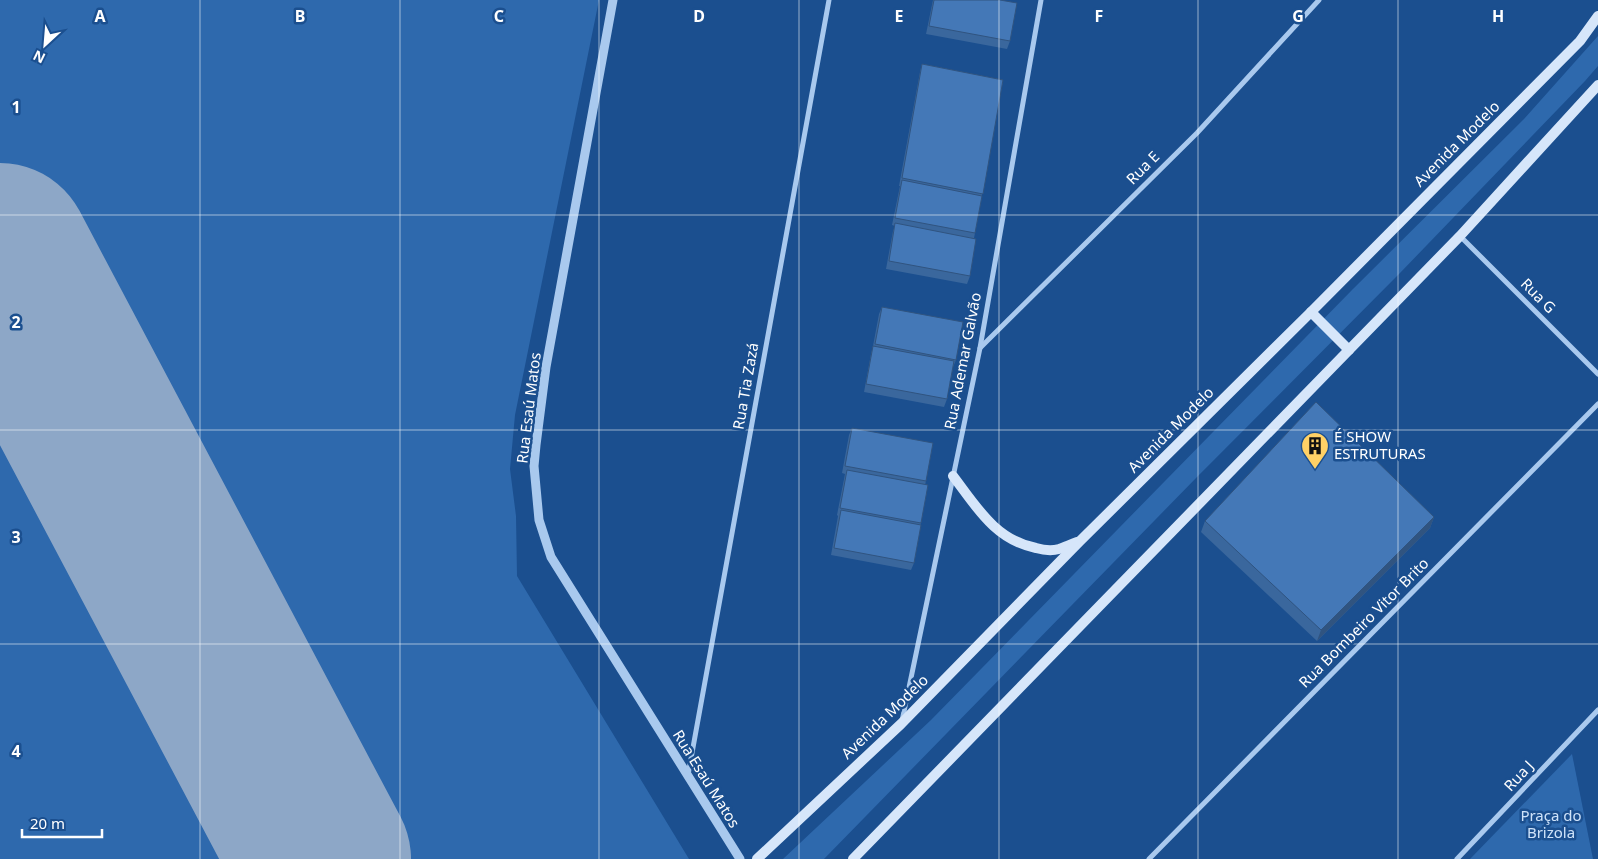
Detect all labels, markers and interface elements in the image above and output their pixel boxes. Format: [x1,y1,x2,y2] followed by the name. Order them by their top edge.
[94,5,106,27] text: A
[295,5,305,27] text: B
[494,5,504,27] text: C
[693,5,705,27] text: D
[895,5,904,27] text: E
[1095,5,1103,27] text: F
[1292,5,1304,27] text: G
[1492,5,1504,27] text: H
[20,20,70,70] north arrow
[30,46,48,68] text: N
[11,96,21,118] text: 1
[1409,96,1504,191] street label: Avenida Modelo
[1121,146,1163,188] street label: Rua E
[1517,273,1561,317] street label: Rua G
[939,291,985,431] street label: Rua Ademar Galvão
[11,311,21,333] text: 2
[728,341,762,431] street label: Rua Tia Zazá
[511,351,545,465] street label: Rua Esaú Matos
[1123,382,1218,477] street label: Avenida Modelo
[1334,426,1426,463] place label: É SHOW ESTRUTURAS
[1300,431,1330,470] building icon: É SHOW ESTRUTURAS
[11,526,21,548] text: 3
[1294,553,1433,692] street label: Rua Bombeiro Vitor Brito
[836,670,932,763] street label: Avenida Modelo
[669,726,745,831] street label: Rua Esaú Matos
[11,740,21,762] text: 4
[1499,756,1538,795] street label: Rua J
[1520,805,1582,842] park label: Praça do Brizola
[22,806,102,838] scale bar
[30,813,65,833] text: 20 m

